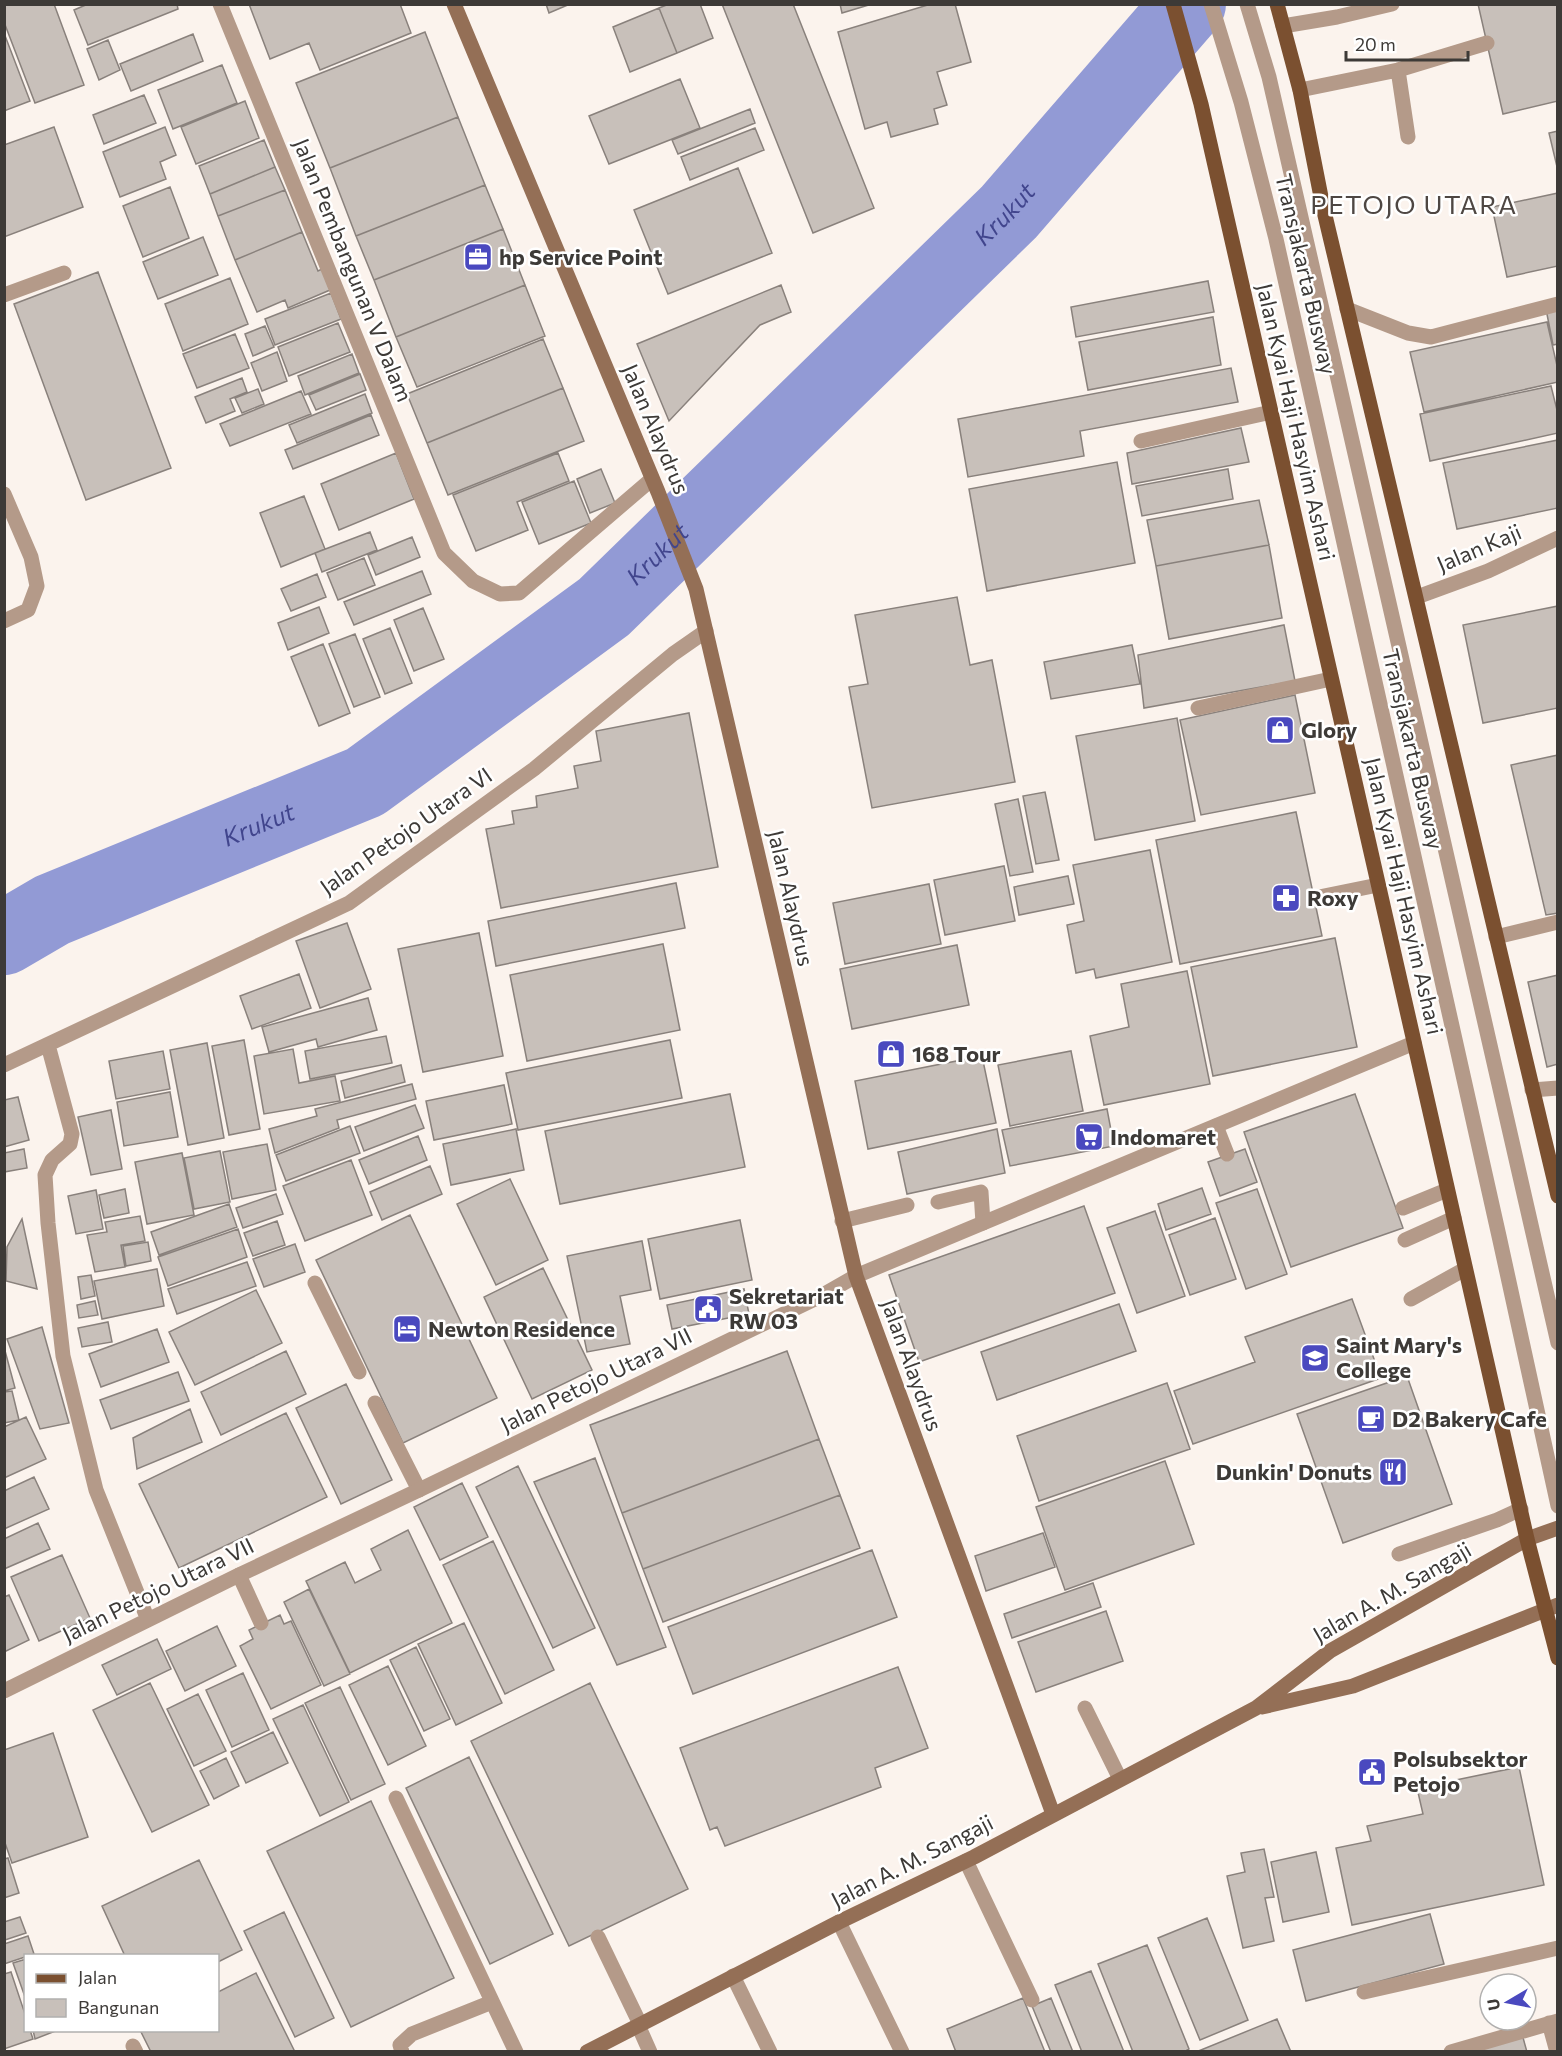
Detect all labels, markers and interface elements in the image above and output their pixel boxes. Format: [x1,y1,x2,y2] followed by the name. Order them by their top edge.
[1346,24,1468,62] scale bar
[1355,33,1396,55] text: 20 m
[288,134,419,405] street label: Jalan Pembangunan V Dalam
[1270,171,1343,377] street label: Transjakarta Busway
[967,176,1041,251] water label: Krukut
[1310,188,1518,219] district label: PETOJO UTARA
[462,241,494,273] office icon: hp Service Point
[499,243,663,270] place label: hp Service Point
[1251,281,1342,563] street label: Jalan Kyai Haji Hasyim Ashari
[617,360,696,498] street label: Jalan Alaydrus
[620,516,695,590] water label: Krukut
[1432,518,1525,577] street label: Jalan Kaji
[1377,646,1450,852] street label: Transjakarta Busway
[1264,714,1296,746] shop icon: Glory
[1301,716,1357,743] place label: Glory
[1359,755,1450,1037] street label: Jalan Kyai Haji Hasyim Ashari
[314,761,497,900] street label: Jalan Petojo Utara VI
[218,796,300,852] water label: Krukut
[763,827,820,969] street label: Jalan Alaydrus
[1270,882,1302,914] pharmacy icon: Roxy
[1307,884,1359,911] place label: Roxy
[875,1038,907,1070] shop icon: 168 Tour
[912,1040,1001,1067] place label: 168 Tour
[1073,1121,1105,1153] supermarket icon: Indomaret
[1110,1123,1216,1150] place label: Indomaret
[729,1282,844,1334] place label: Sekretariat RW 03
[692,1293,724,1325] public building icon: Sekretariat RW 03
[876,1295,949,1435] street label: Jalan Alaydrus
[391,1313,423,1345] hotel icon: Newton Residence
[428,1315,615,1342] place label: Newton Residence
[496,1321,696,1438] street label: Jalan Petojo Utara VII
[1336,1331,1462,1383] place label: Saint Mary's College
[1299,1342,1331,1374] school or university icon: Saint Mary's College
[1355,1403,1387,1435] cafe icon: D2 Bakery Cafe
[1392,1405,1547,1432] place label: D2 Bakery Cafe
[1377,1456,1409,1488] restaurant icon: Dunkin' Donuts
[1216,1458,1372,1485] place label: Dunkin' Donuts
[58,1531,258,1648] street label: Jalan Petojo Utara VII
[1308,1535,1476,1648] street label: Jalan A. M. Sangaji
[1393,1745,1528,1797] place label: Polsubsektor Petojo
[1356,1756,1388,1788] public building icon: Polsubsektor Petojo
[826,1808,997,1913] street label: Jalan A. M. Sangaji
[24,1954,219,2032] legend
[78,1966,117,1988] text: Jalan
[1478,1972,1538,2032] north arrow
[78,1996,159,2018] text: Bangunan
[1482,1997,1503,2012] text: U

